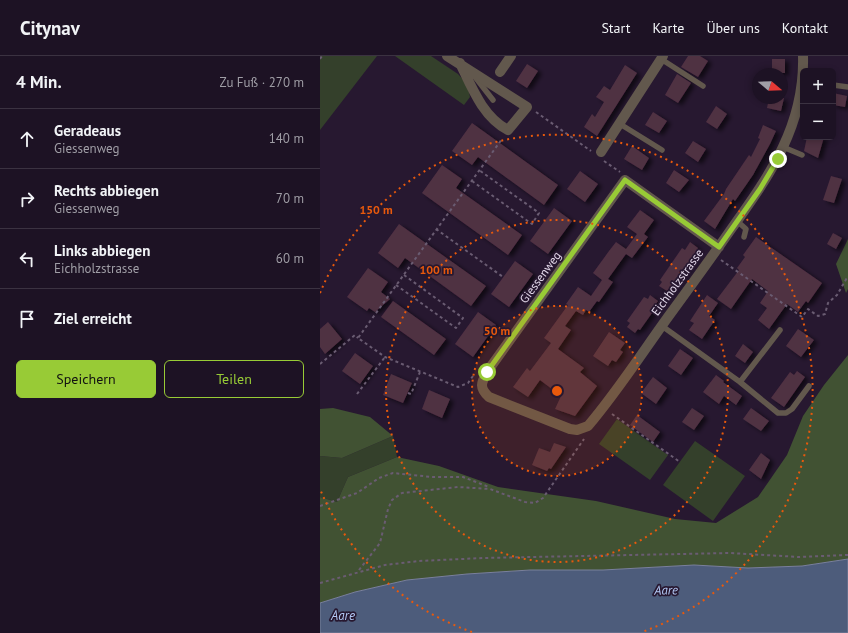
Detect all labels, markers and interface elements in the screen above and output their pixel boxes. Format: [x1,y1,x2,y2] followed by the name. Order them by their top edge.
[20,16,80,40] text: Citynav
[601,19,630,37] text: Start
[652,19,684,37] text: Karte
[706,19,760,37] text: Über uns
[782,19,828,37] text: Kontakt
[752,68,788,104] north arrow
[800,68,836,140] map controls
[800,68,836,104] button: +
[16,71,62,93] text: 4 Min.
[220,74,304,91] text: Zu Fuß · 270 m
[800,104,836,140] button: −
[54,121,121,140] text: Geradeaus
[16,128,38,150] icon: ahead
[269,130,304,147] text: 140 m
[54,140,120,157] text: Giessenweg
[769,150,787,168] route end
[54,181,159,200] text: Rechts abbiegen
[16,188,38,210] icon: right
[276,190,304,207] text: 70 m
[54,200,120,217] text: Giessenweg
[359,202,393,217] text: 150 m
[54,241,150,260] text: Links abbiegen
[648,246,706,318] street label: Eichholzstrasse
[16,248,38,270] icon: left
[516,248,564,306] street label: Giessenweg
[276,250,304,267] text: 60 m
[54,260,139,277] text: Eichholzstrasse
[419,262,453,277] text: 100 m
[16,308,38,330] icon: arrive
[54,309,132,328] text: Ziel erreicht
[484,323,510,338] text: 50 m
[16,360,156,398] button: Speichern
[164,360,304,398] button: Teilen
[478,363,496,381] route start
[550,384,564,398] centre of rings
[653,581,678,599] water label: Aare
[330,607,355,624] water label: Aare

